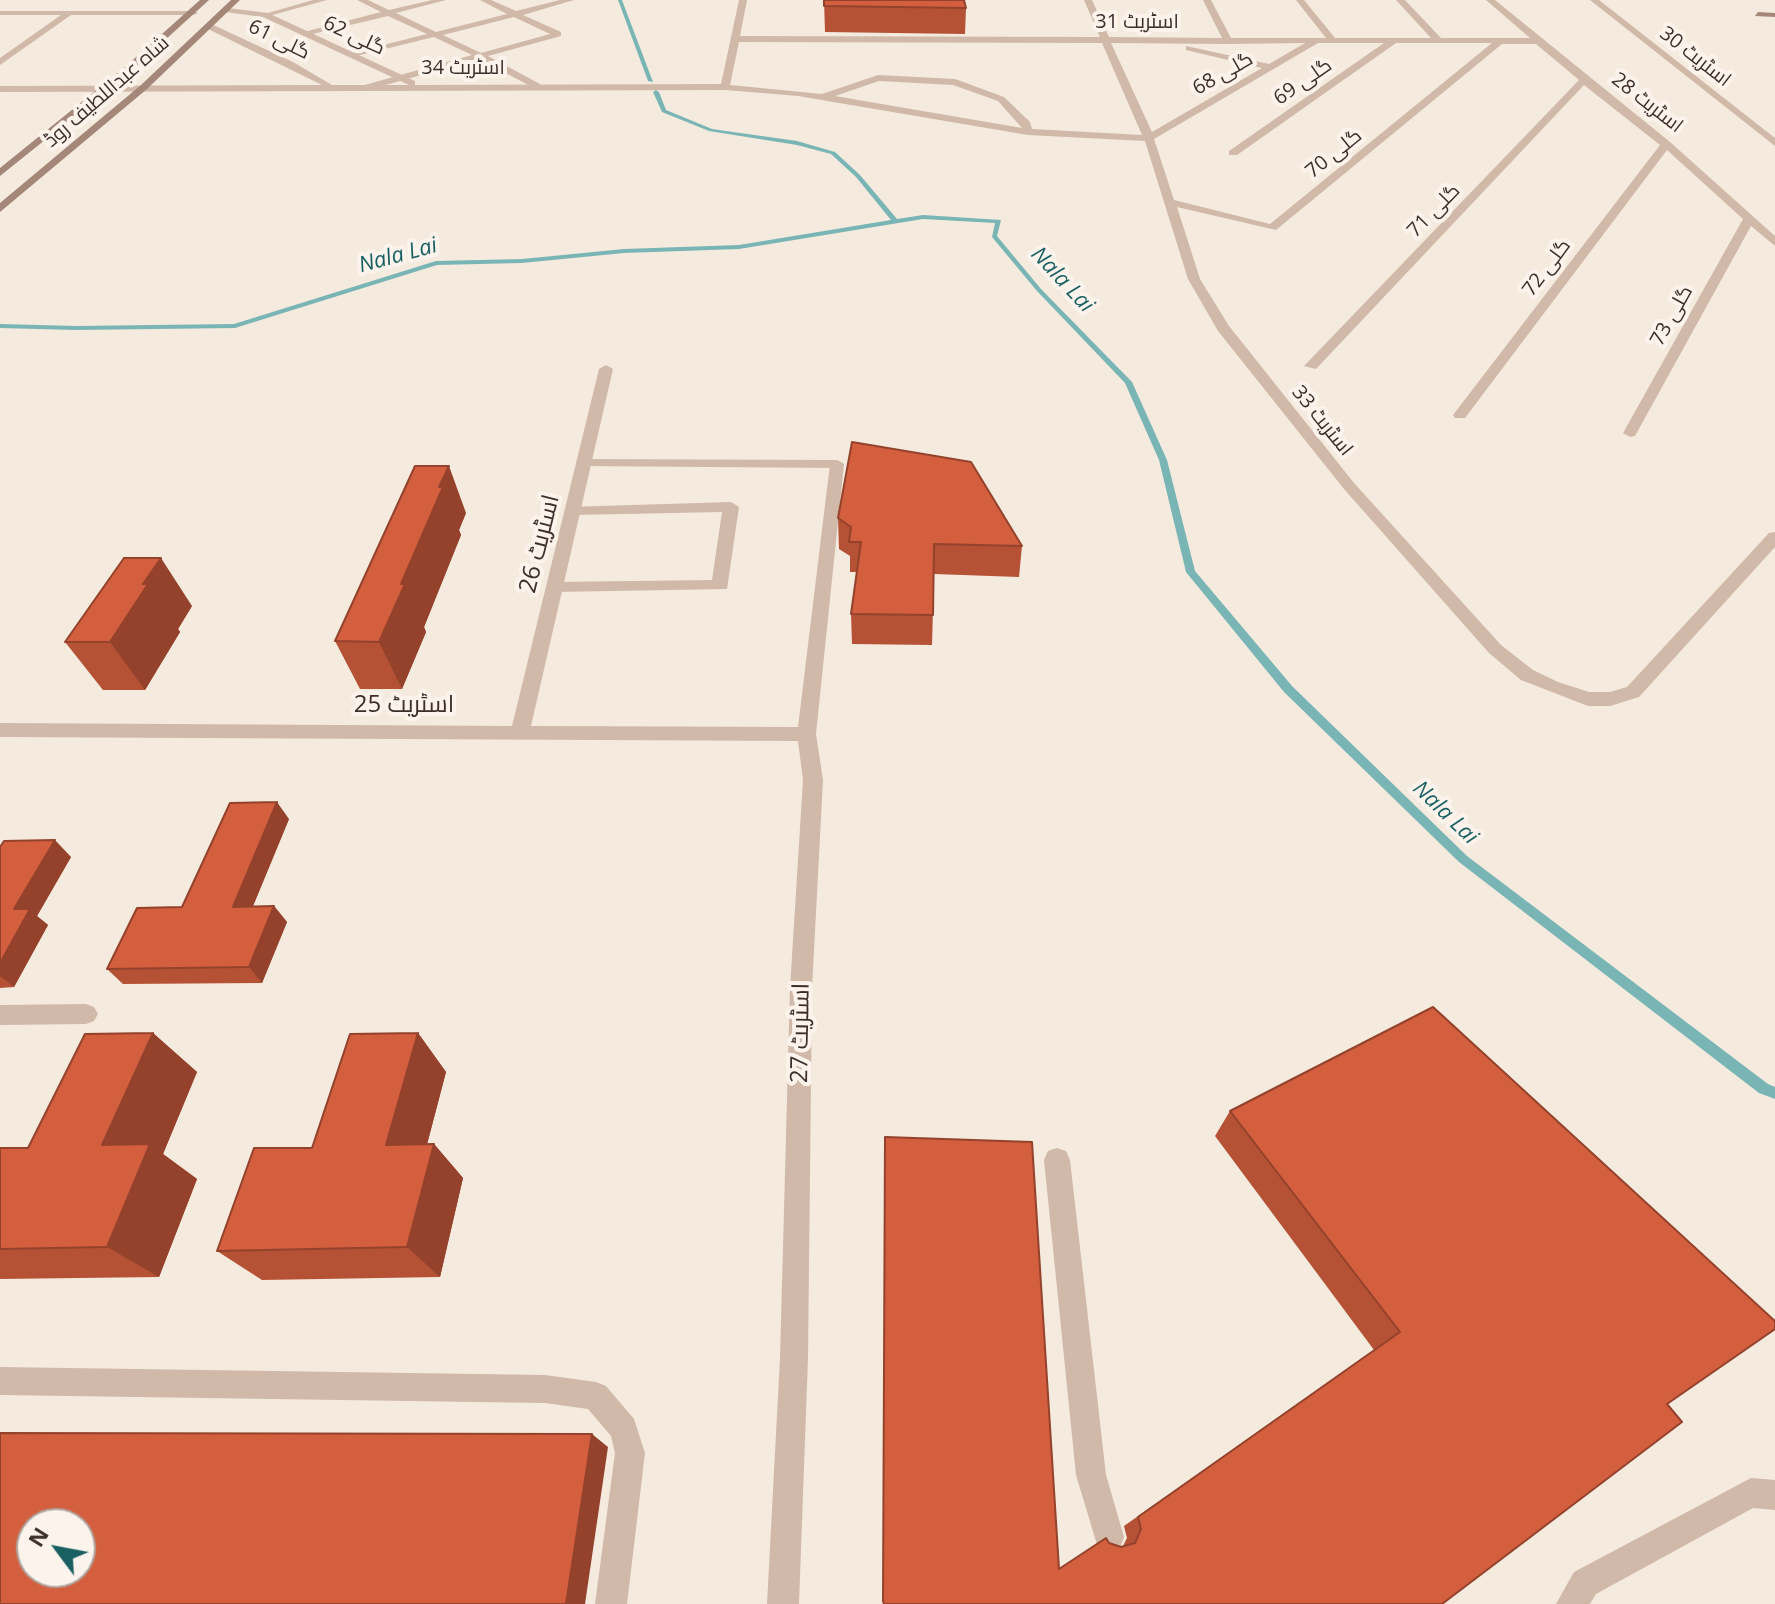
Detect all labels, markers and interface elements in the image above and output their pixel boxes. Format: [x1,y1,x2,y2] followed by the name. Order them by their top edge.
[1095,10,1179,34] street label: اسٹریٹ 31
[319,11,389,61] street label: گلی 62
[244,15,314,65] street label: گلی 61
[1655,22,1735,92] street label: اسٹریٹ 30
[40,31,174,153] street label: شاہ عبداللطیف روڈ
[1189,47,1257,101] street label: گلی 68
[1269,53,1337,111] street label: گلی 69
[421,56,505,80] street label: اسٹریٹ 34
[1607,68,1687,138] street label: اسٹریٹ 28
[1301,124,1367,184] street label: گلی 70
[1403,179,1465,243] street label: گلی 71
[356,233,440,279] water label: Nala Lai
[1518,235,1576,301] street label: گلی 72
[1025,242,1099,318] water label: Nala Lai
[1646,282,1698,350] street label: گلی 73
[1286,381,1358,461] street label: اسٹریٹ 33
[514,492,566,596] street label: اسٹریٹ 26
[354,691,454,719] street label: اسٹریٹ 25
[1407,776,1483,850] water label: Nala Lai
[786,983,816,1083] street label: اسٹریٹ 27
[16,1508,96,1588] north arrow
[20,1521,55,1552] text: N

